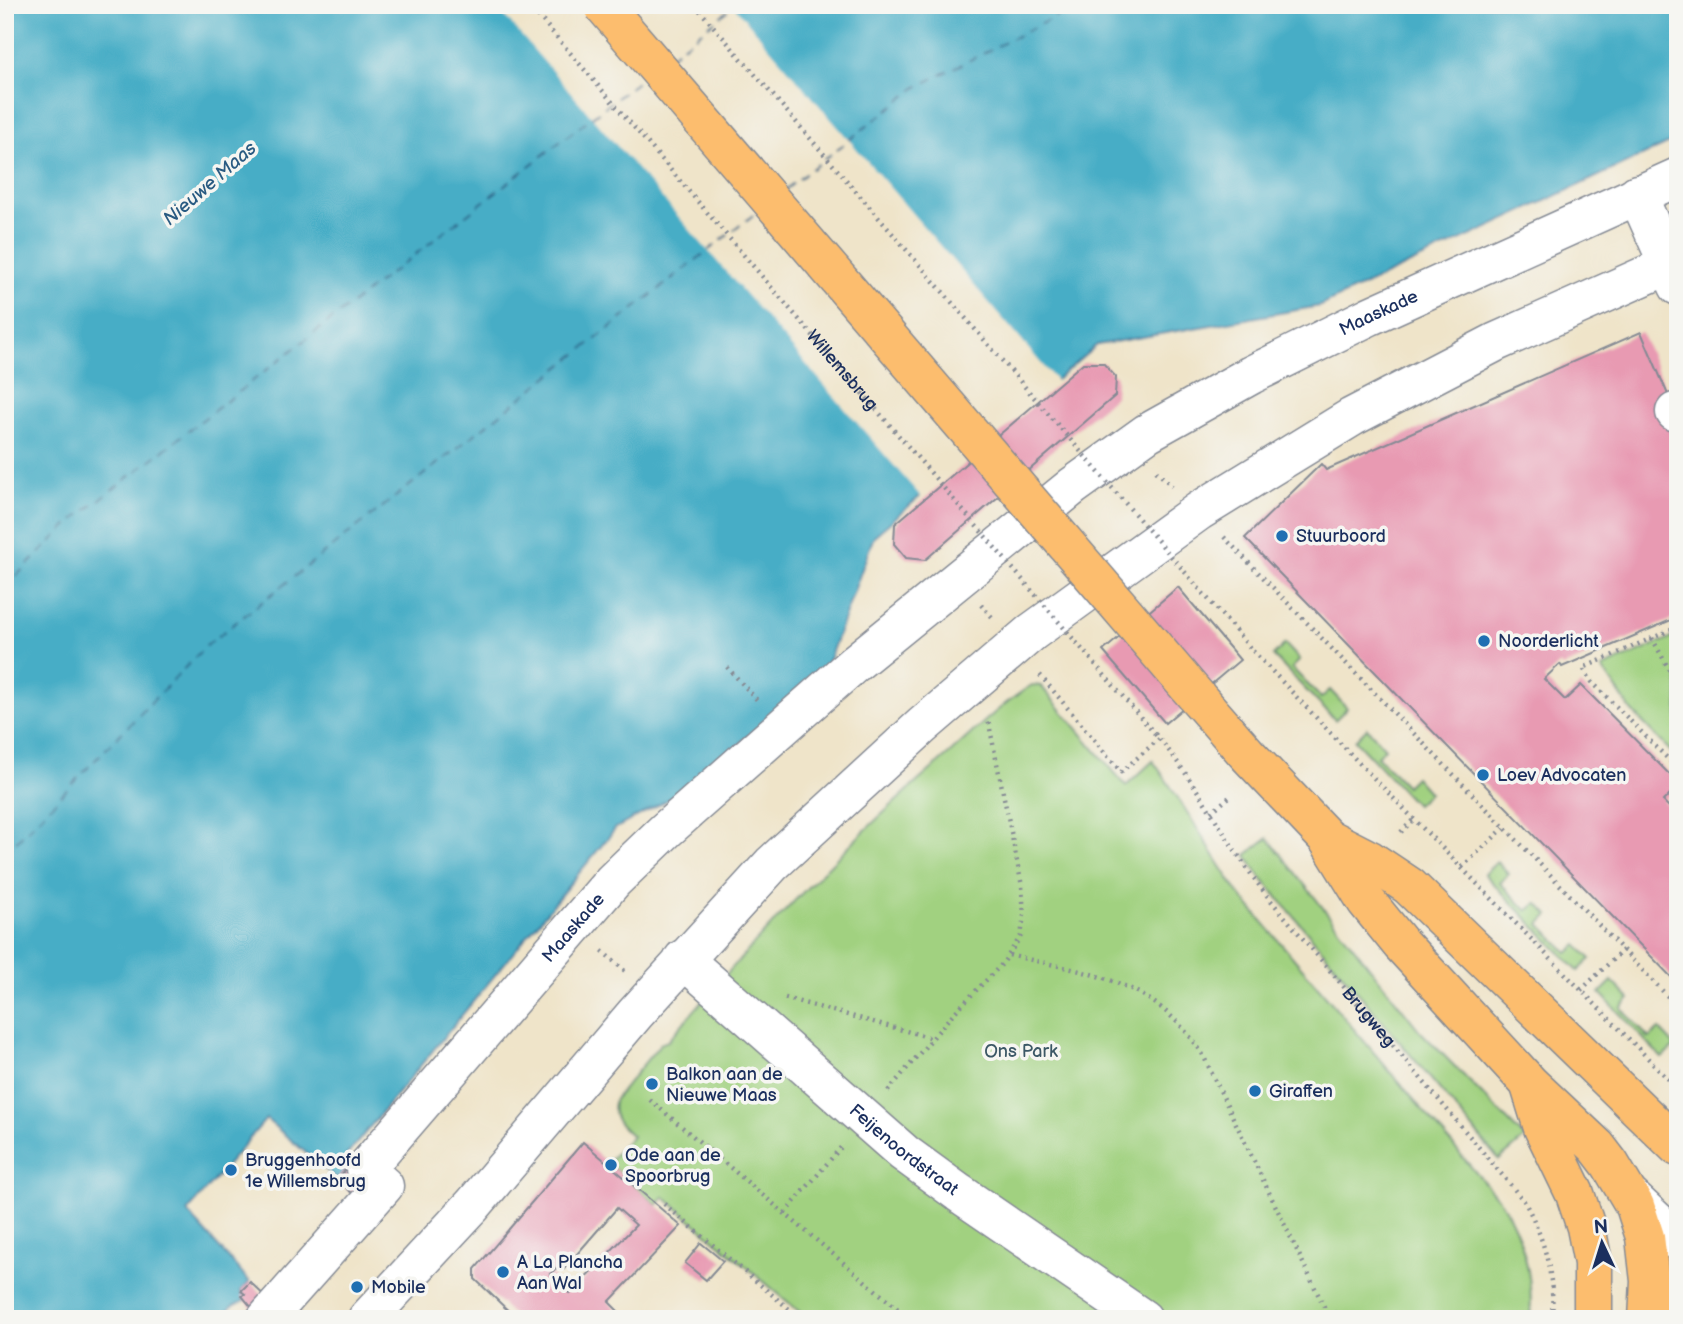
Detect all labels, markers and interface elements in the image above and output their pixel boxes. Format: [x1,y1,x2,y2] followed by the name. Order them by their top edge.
[159,137,262,231] water label: Nieuwe Maas
[1336,285,1422,340] street label: Maaskade
[802,325,883,414] street label: Willemsbrug
[1296,526,1386,547] place label: Stuurboord
[1274,528,1290,544] marker: Stuurboord
[1498,631,1599,652] place label: Noorderlicht
[1476,633,1492,649] marker: Noorderlicht
[1497,765,1626,786] place label: Loev Advocaten
[1475,767,1491,783] marker: Loev Advocaten
[537,888,609,966] street label: Maaskade
[1337,982,1400,1051] street label: Brugweg
[984,1041,1058,1062] park label: Ons Park
[666,1064,783,1106] place label: Balkon aan de Nieuwe Maas
[644,1076,660,1092] marker: Balkon aan de Nieuwe Maas
[1269,1081,1333,1102] place label: Giraffen
[1247,1083,1263,1099] marker: Giraffen
[845,1100,963,1200] street label: Feijenoordstraat
[625,1145,721,1187] place label: Ode aan de Spoorbrug
[245,1150,366,1192] place label: Bruggenhoofd 1e Willemsbrug
[603,1157,619,1173] marker: Ode aan de Spoorbrug
[223,1162,239,1178] marker: Bruggenhoofd 1e Willemsbrug
[1568,1208,1638,1278] north arrow
[1593,1216,1609,1240] text: N
[517,1252,623,1294] place label: A La Plancha Aan Wal
[495,1264,511,1280] marker: A La Plancha Aan Wal
[371,1277,426,1298] place label: Mobile
[349,1279,365,1295] marker: Mobile

